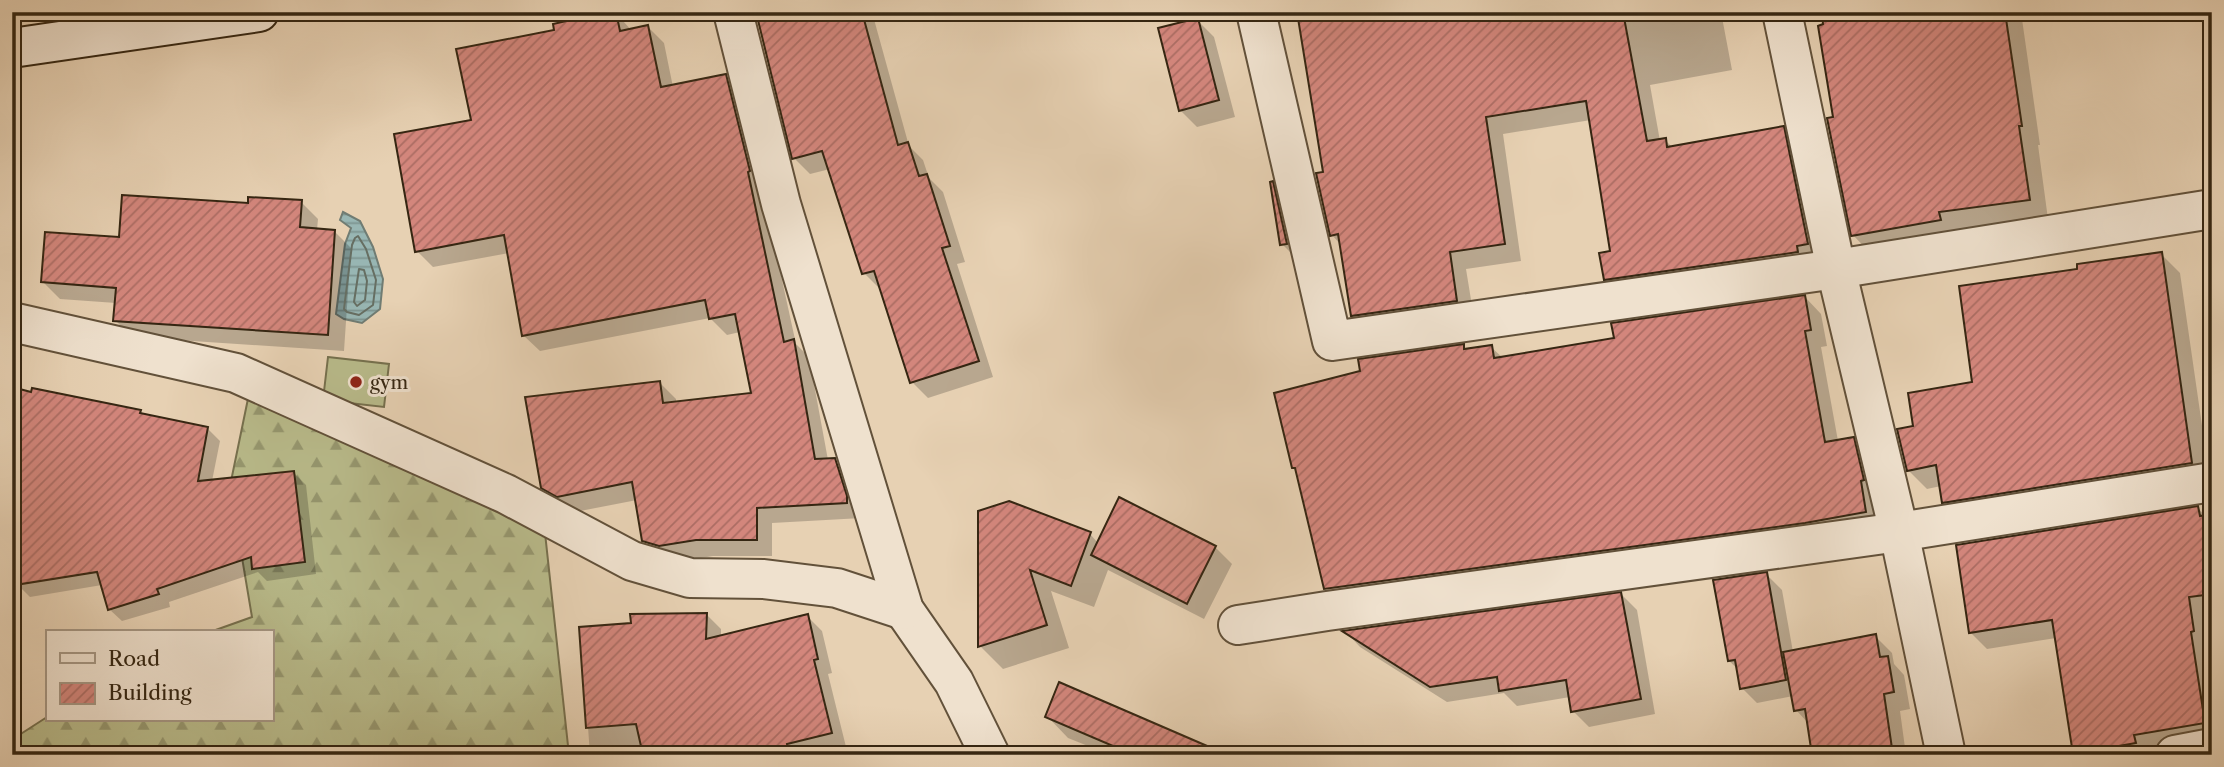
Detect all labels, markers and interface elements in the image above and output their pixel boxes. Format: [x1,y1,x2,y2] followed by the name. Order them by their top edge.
[370,371,409,394] place label: gym
[348,374,364,390] marker: gym
[46,630,273,722] legend
[108,646,160,671] text: Road
[108,680,193,705] text: Building

